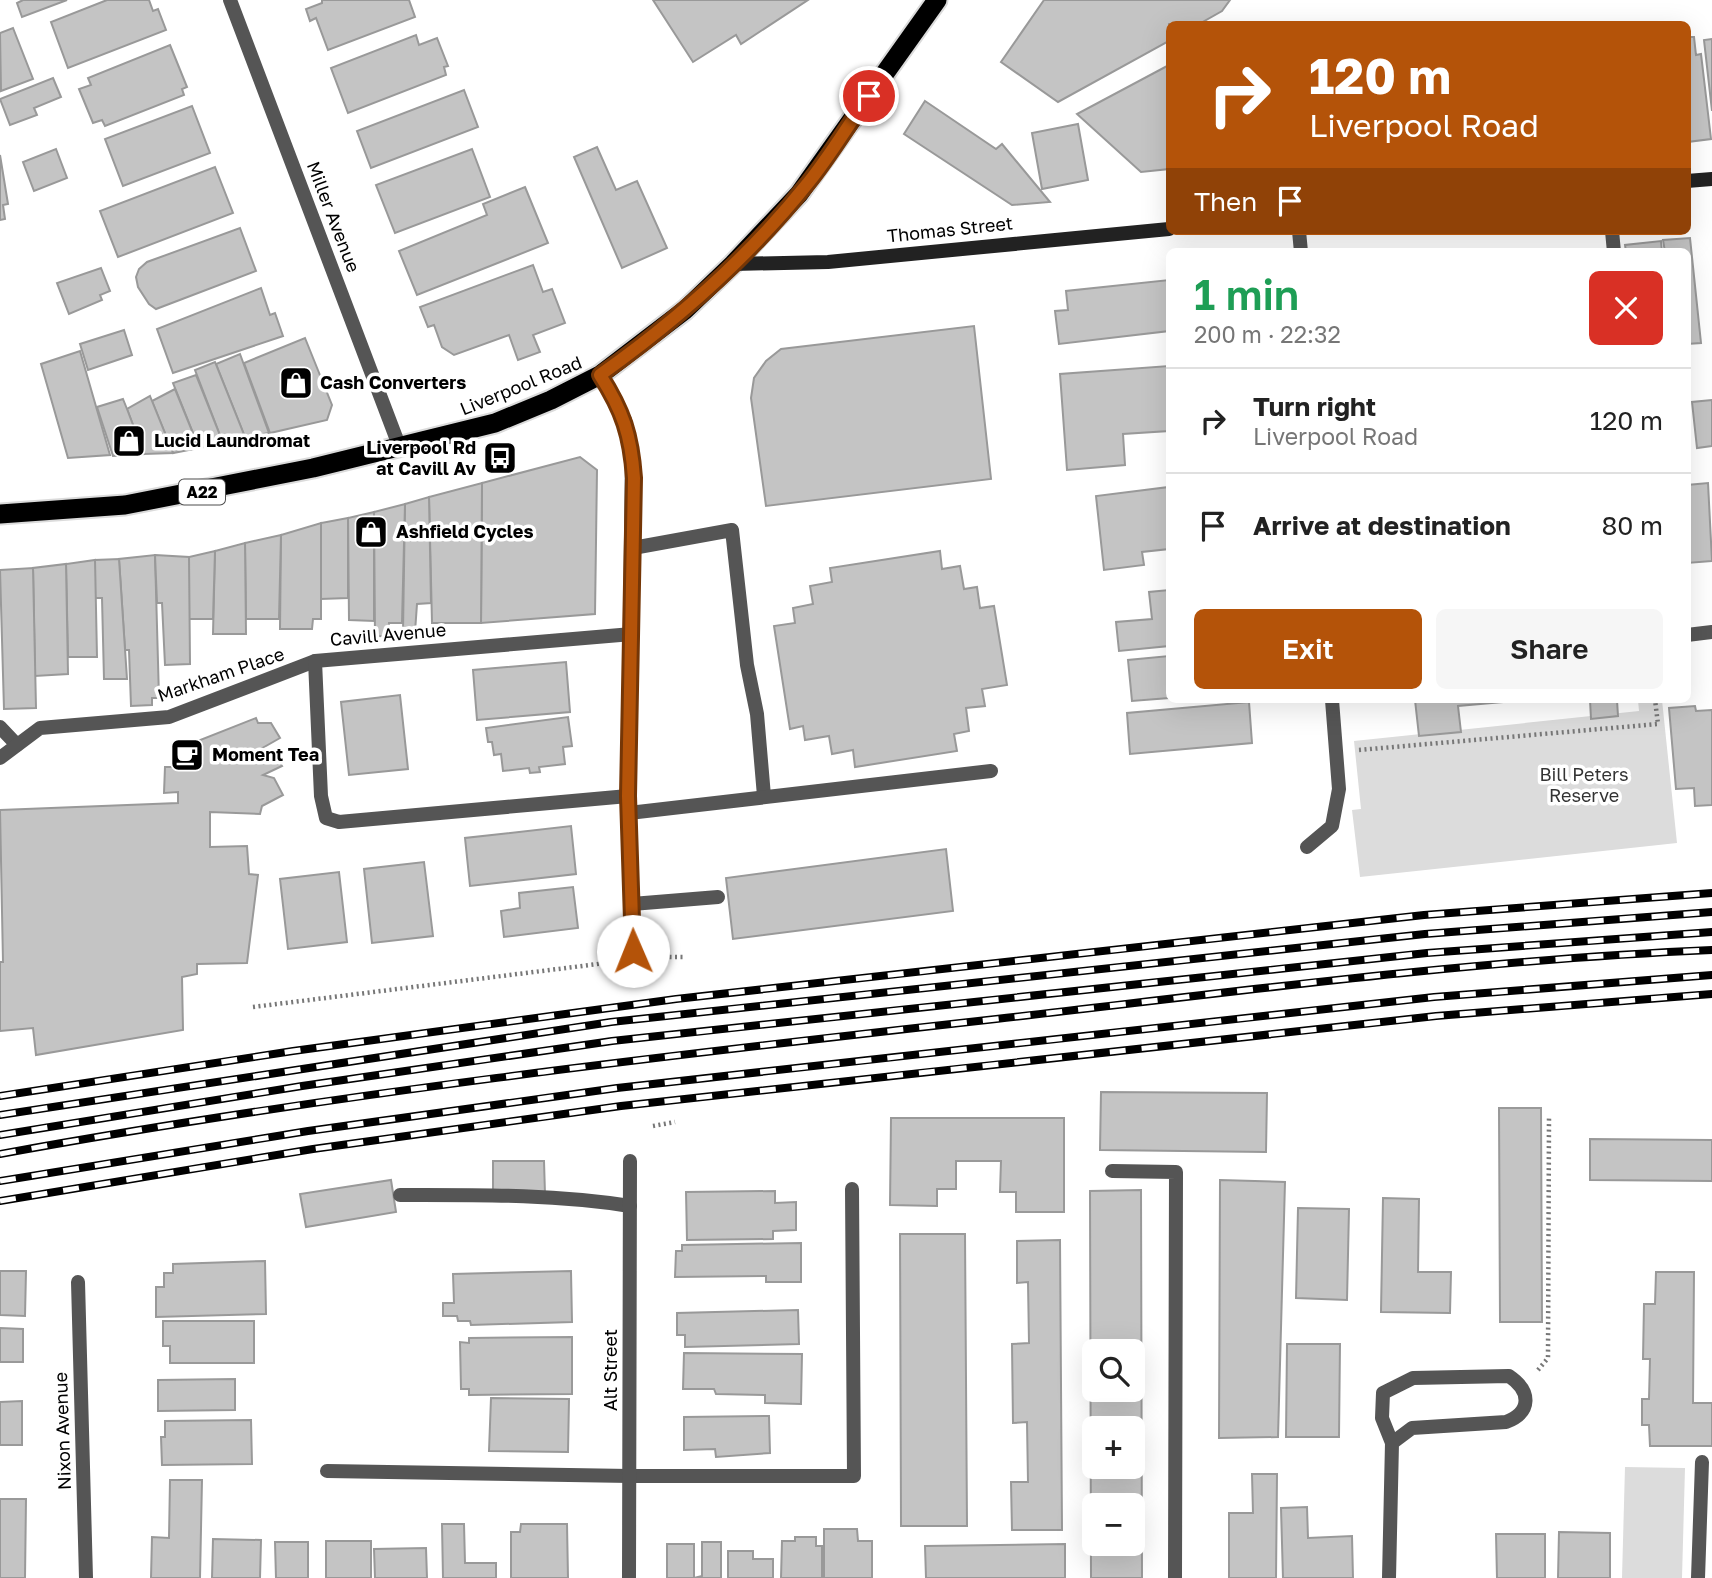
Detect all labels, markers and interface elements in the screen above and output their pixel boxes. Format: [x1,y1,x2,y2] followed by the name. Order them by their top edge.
[1309,46,1451,105] text: 120 m
[1194,49,1285,140] icon: right
[839,66,899,126] pin
[850,77,888,115] icon: arrive
[1309,106,1539,144] text: Liverpool Road
[303,158,365,275] street label: Miller Avenue
[1271,182,1309,220] icon: arrive
[1194,186,1257,217] text: Then
[886,211,1014,247] street label: Thomas Street
[1194,269,1299,319] text: 1 min
[1589,271,1663,345] button: close
[1194,320,1341,348] text: 200 m · 22:32
[457,351,585,419] street label: Liverpool Road
[277,364,315,402] shop icon: Cash Converters
[320,371,466,393] place label: Cash Converters
[1253,391,1376,422] text: Turn right
[1194,402,1232,440] icon: right
[1590,405,1663,436] text: 120 m
[110,422,148,460] shop icon: Lucid Laundromat
[1253,422,1418,450] text: Liverpool Road
[154,429,310,451] place label: Lucid Laundromat
[366,436,476,479] place label: Liverpool Rd at Cavill Av
[481,439,519,477] bus stop icon: Liverpool Rd at Cavill Av
[179,480,225,505] road number: A22
[1194,507,1232,545] icon: arrive
[1253,510,1511,541] text: Arrive at destination
[1602,510,1663,541] text: 80 m
[352,513,390,551] shop icon: Ashfield Cycles
[396,520,534,542] place label: Ashfield Cycles
[1194,609,1422,689] button: Exit
[1436,609,1663,689] button: Share
[329,618,447,650] street label: Cavill Avenue
[154,642,287,706] street label: Markham Place
[168,736,206,774] cafe icon: Moment Tea
[212,743,319,765] place label: Moment Tea
[1539,763,1629,806] park label: Bill Peters Reserve
[596,914,670,988] position arrow
[599,1329,621,1411] street label: Alt Street
[1082,1339,1145,1556] map controls
[1082,1339,1145,1402] button: search
[49,1372,75,1490] street label: Nixon Avenue
[1082,1416,1145,1479] button: +
[1082,1493,1145,1556] button: −

